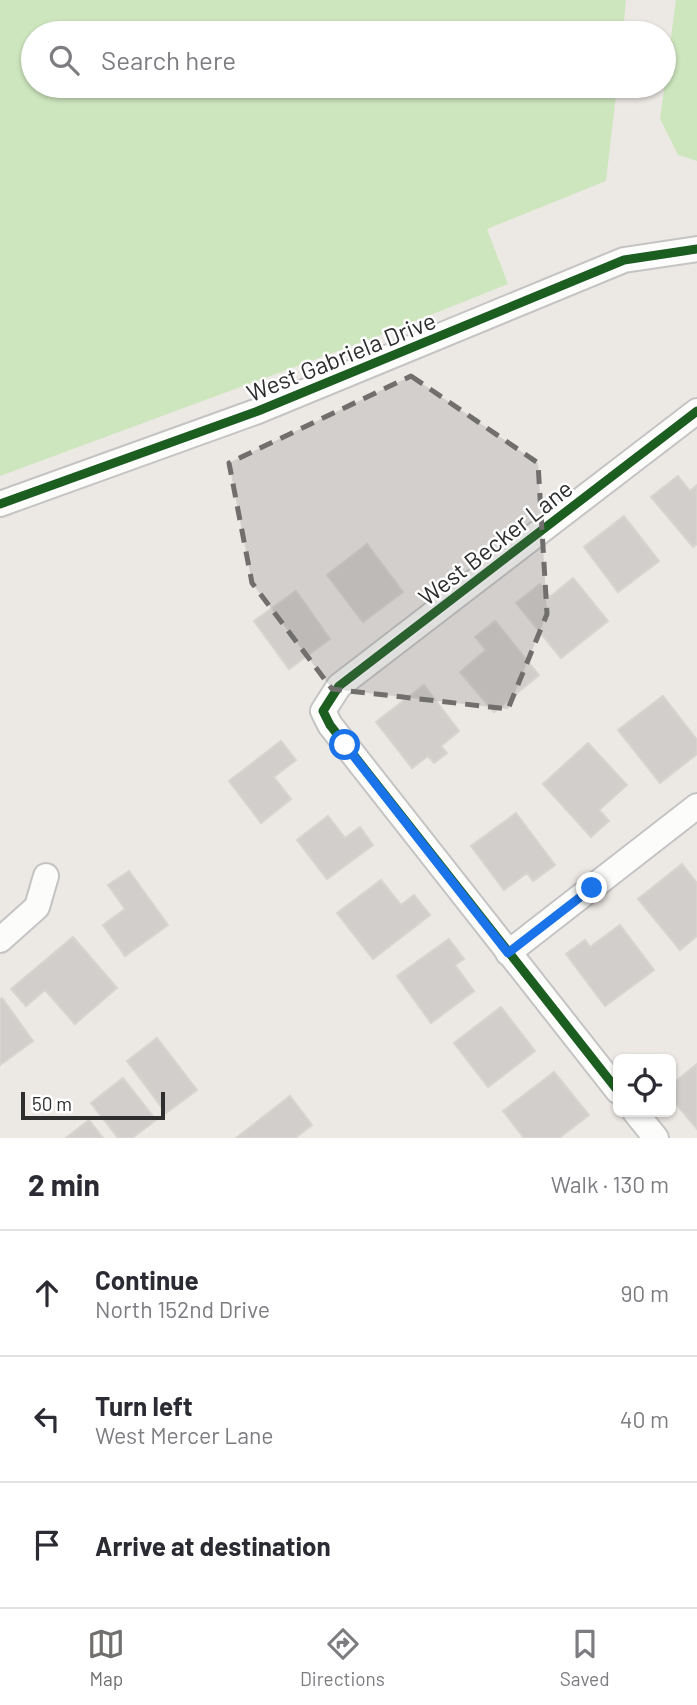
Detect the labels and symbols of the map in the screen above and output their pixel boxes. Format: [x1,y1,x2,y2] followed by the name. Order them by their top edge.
[242,305,440,407] street label: West Gabriela Drive
[412,473,578,611] street label: West Becker Lane
[329,729,360,760] route start
[576,872,607,903] route end
[21,1089,164,1121] scale bar

